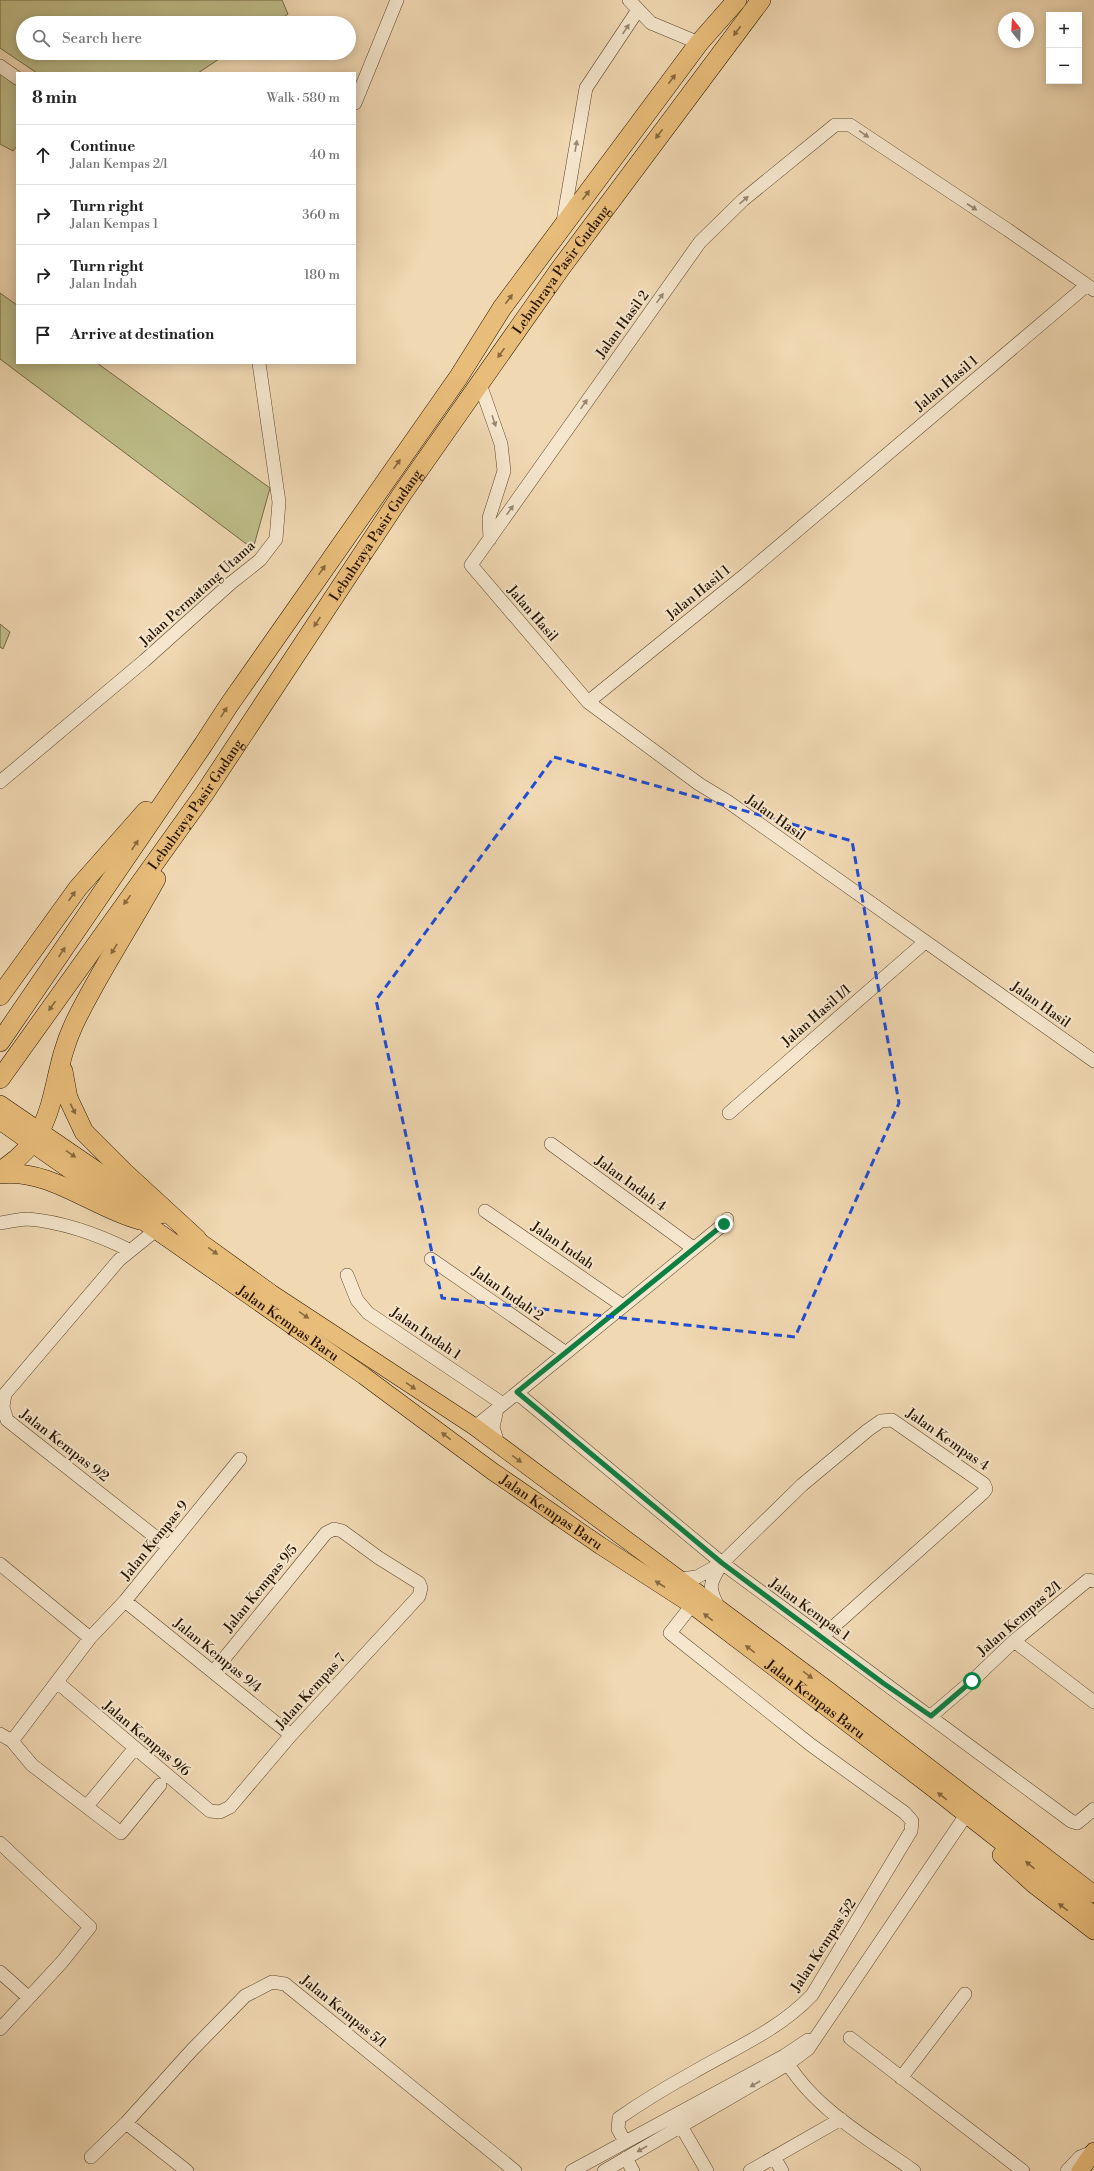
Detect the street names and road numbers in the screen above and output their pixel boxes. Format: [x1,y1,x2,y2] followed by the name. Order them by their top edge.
[509,201,615,338] street label: Lebuhraya Pasir Gudang
[592,287,653,363] street label: Jalan Hasil 2
[910,352,982,416] street label: Jalan Hasil 1
[326,465,427,605] street label: Lebuhraya Pasir Gudang
[135,536,260,651] street label: Jalan Permatang Utama
[662,561,734,625] street label: Jalan Hasil 1
[502,581,562,645] street label: Jalan Hasil
[145,736,248,874] street label: Lebuhraya Pasir Gudang
[741,790,809,845] street label: Jalan Hasil
[1006,977,1074,1032] street label: Jalan Hasil
[777,981,855,1052] street label: Jalan Hasil 1/1
[590,1151,670,1216] street label: Jalan Indah 4
[527,1218,598,1274] street label: Jalan Indah
[467,1262,547,1325] street label: Jalan Indah 2
[232,1281,342,1366] street label: Jalan Kempas Baru
[386,1303,464,1364] street label: Jalan Indah 1
[902,1404,992,1475] street label: Jalan Kempas 4
[15,1405,113,1486] street label: Jalan Kempas 9/2
[495,1471,606,1554] street label: Jalan Kempas Baru
[116,1497,192,1585] street label: Jalan Kempas 9
[219,1541,302,1637] street label: Jalan Kempas 9/5
[765,1574,853,1645] street label: Jalan Kempas 1
[973,1577,1065,1661] street label: Jalan Kempas 2/1
[169,1614,265,1697] street label: Jalan Kempas 9/4
[271,1650,350,1734] street label: Jalan Kempas 7
[761,1656,869,1744] street label: Jalan Kempas Baru
[98,1696,194,1781] street label: Jalan Kempas 9/6
[786,1896,861,1996] street label: Jalan Kempas 5/2
[296,1971,390,2052] street label: Jalan Kempas 5/1

